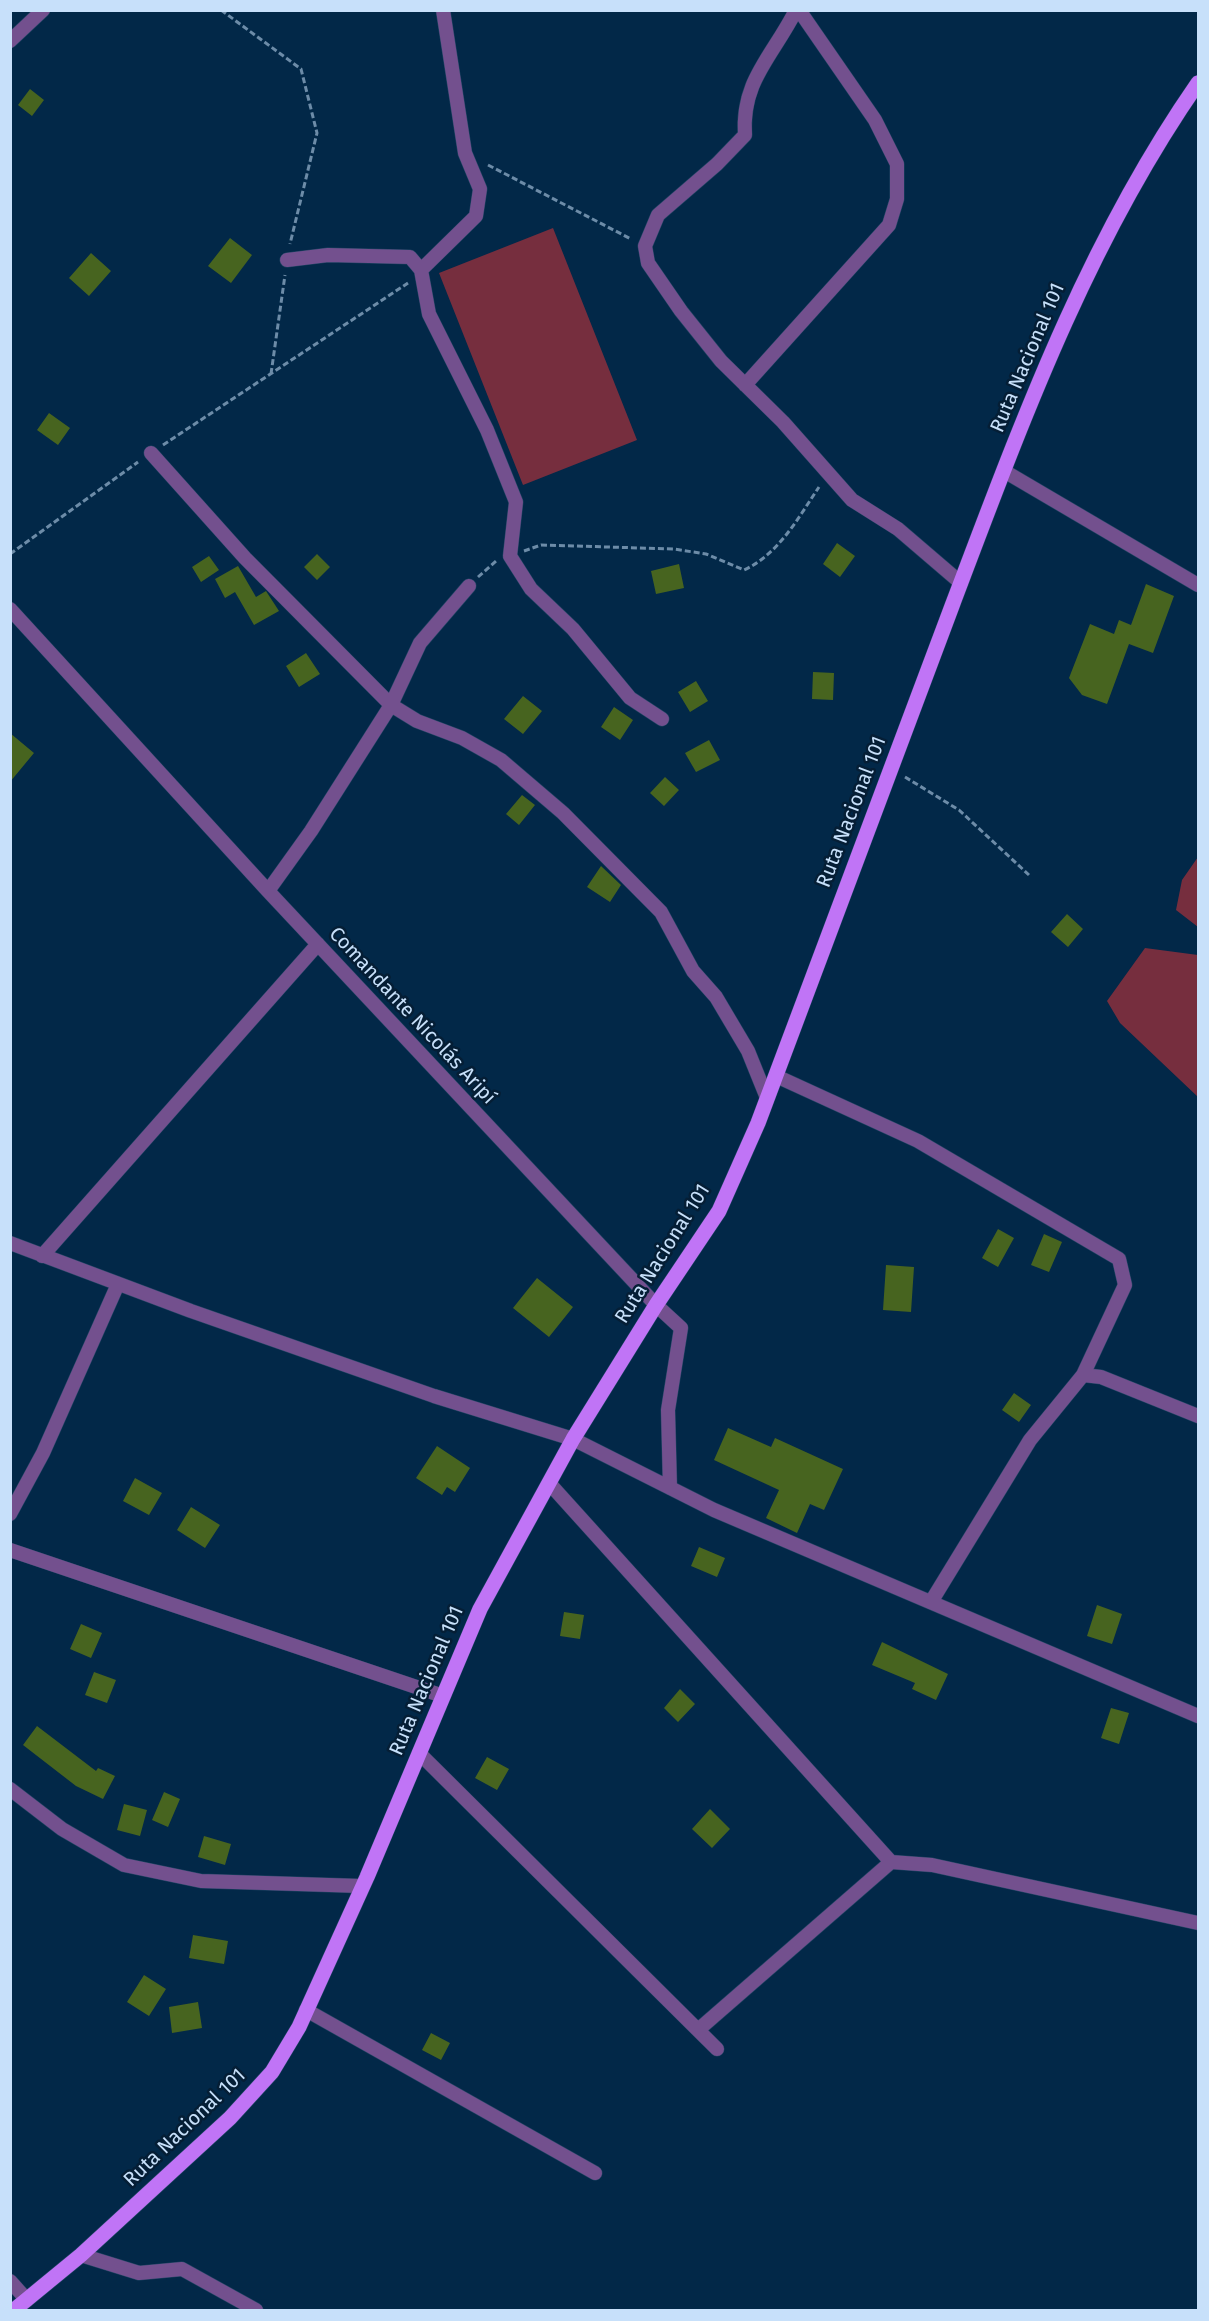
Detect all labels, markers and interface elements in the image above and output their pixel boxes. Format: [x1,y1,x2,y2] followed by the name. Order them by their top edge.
[986,280,1070,436] street label: Ruta Nacional 101
[812,733,892,891] street label: Ruta Nacional 101
[324,922,500,1110] street label: Comandante Nicolás Aripí
[610,1180,716,1328] street label: Ruta Nacional 101
[385,1603,469,1759] street label: Ruta Nacional 101
[119,2064,251,2192] street label: Ruta Nacional 101

